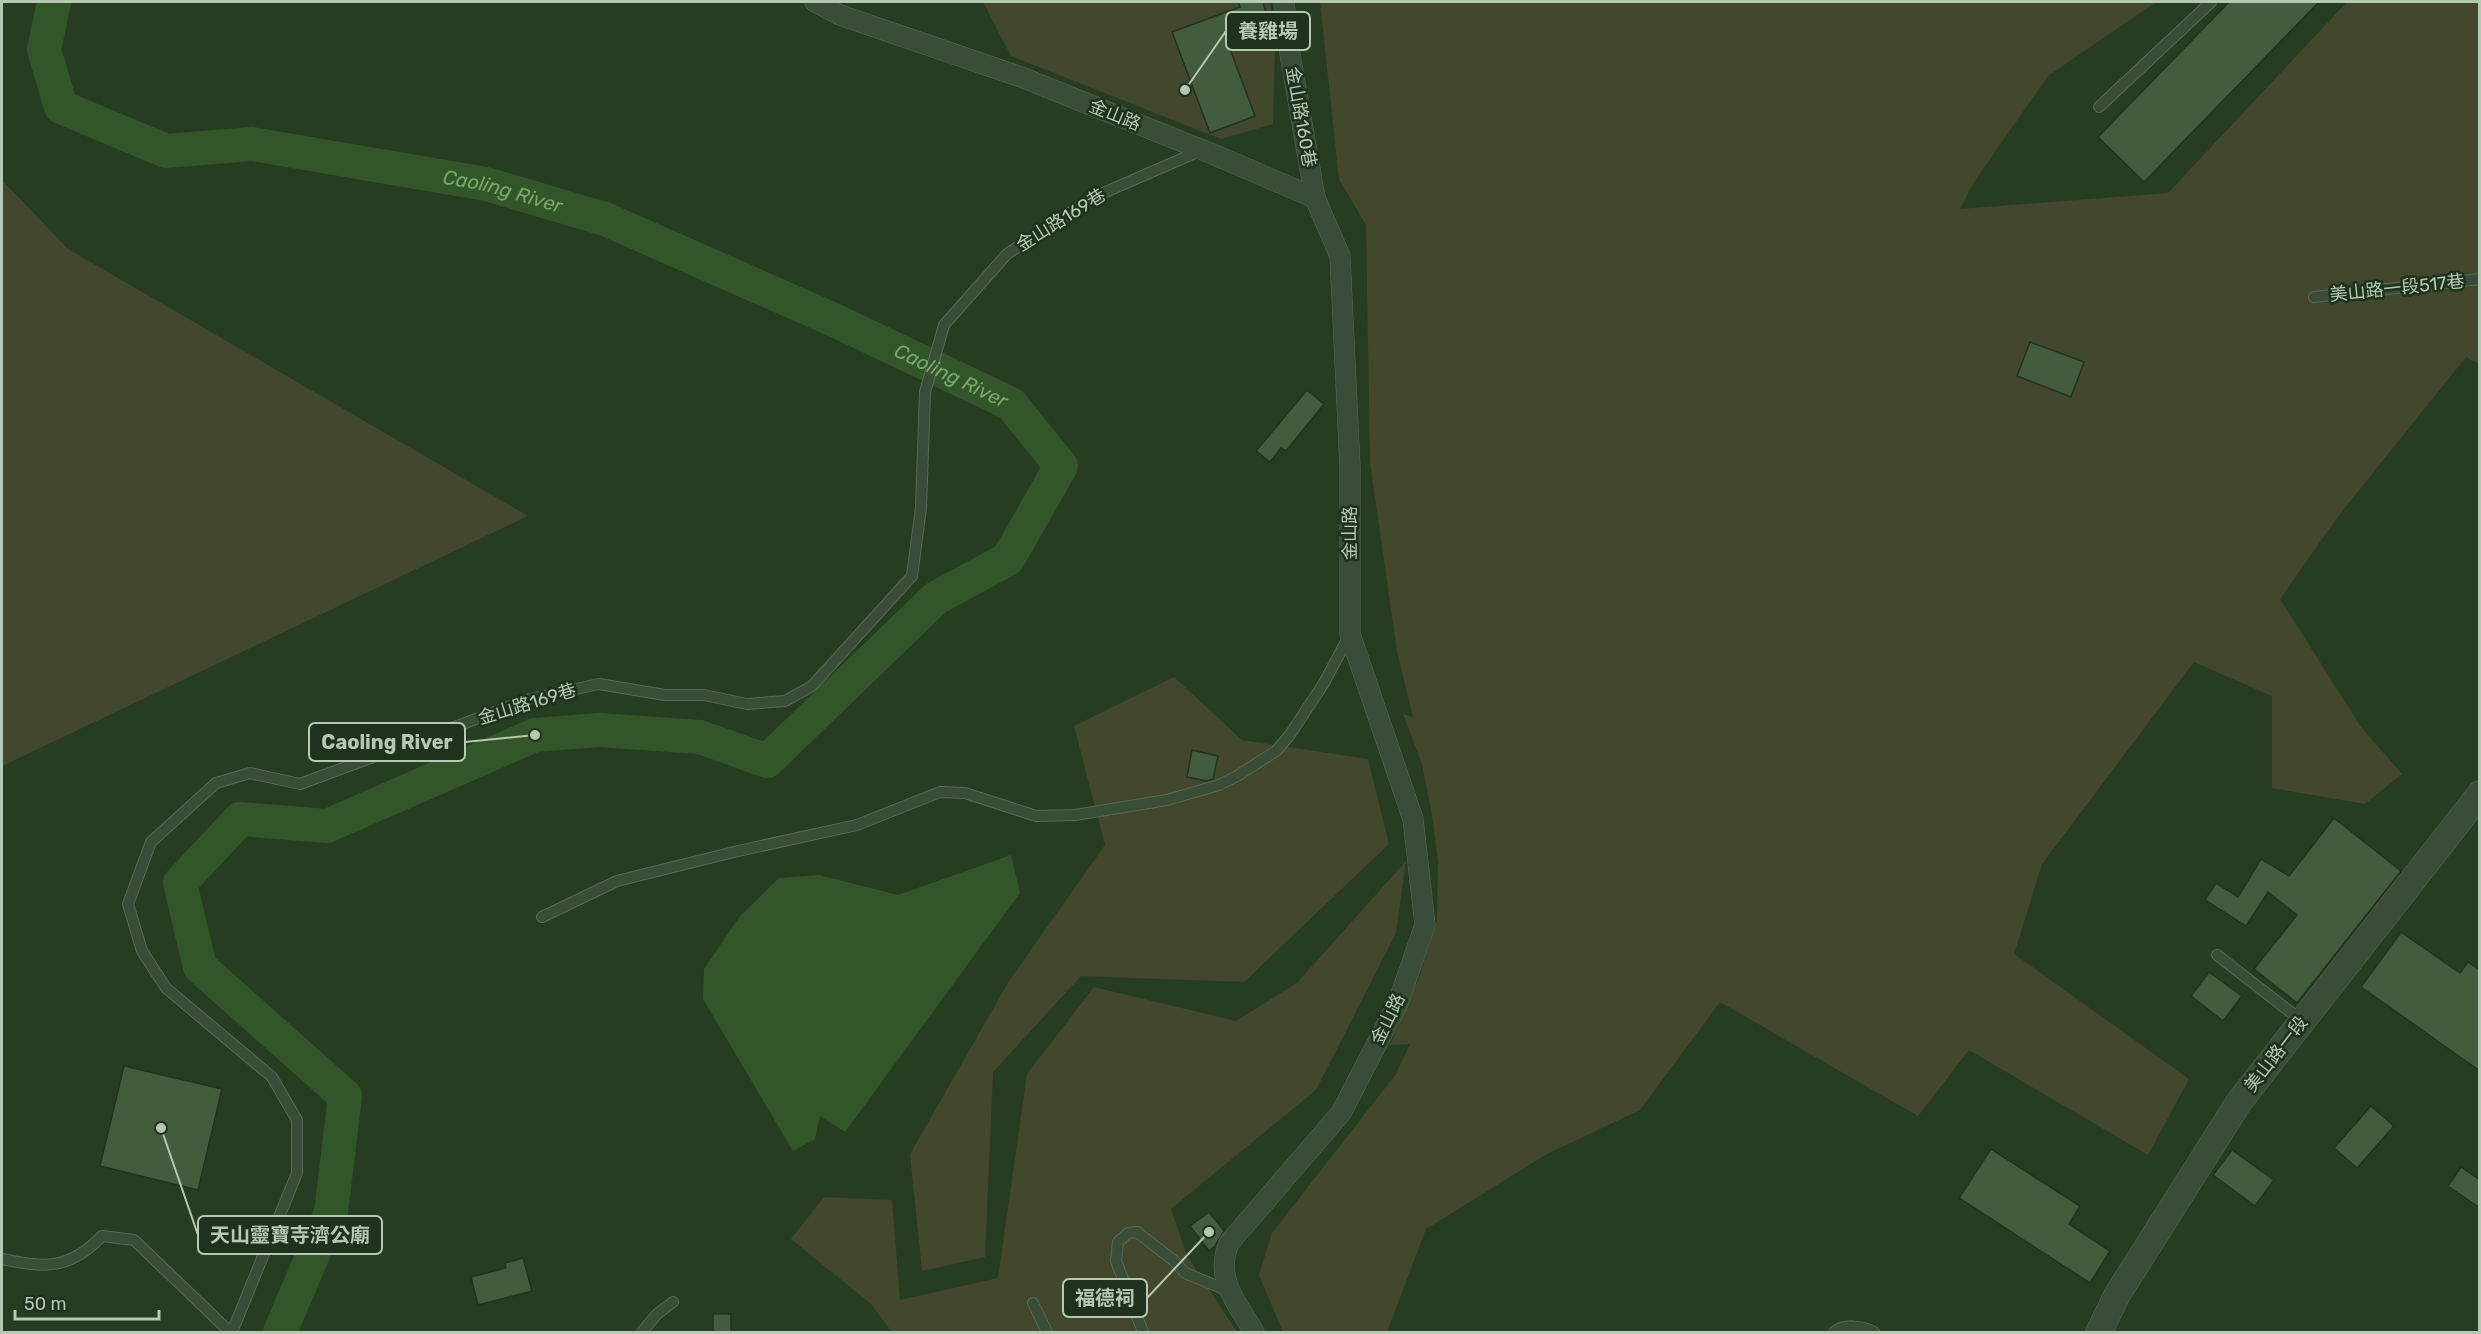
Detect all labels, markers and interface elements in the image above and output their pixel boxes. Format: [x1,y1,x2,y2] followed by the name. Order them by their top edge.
[1226,12,1310,50] callout: 養雞場
[1238,19,1298,43] text: 養雞場
[1281,65,1321,169] street label: 金山路160巷
[1086,95,1144,135] street label: 金山路
[441,165,567,218] water label: Caoling River
[1012,184,1110,256] street label: 金山路169巷
[2329,270,2465,306] street label: 美山路一段517巷
[891,338,1013,413] water label: Caoling River
[1339,506,1361,560] street label: 金山路
[475,679,579,729] street label: 金山路169巷
[309,723,465,761] callout: Caoling River
[321,730,453,754] text: Caoling River
[1366,990,1410,1048] street label: 金山路
[2240,1012,2312,1096] street label: 美山路一段
[198,1216,382,1254] callout: 天山靈寶寺濟公廟
[210,1223,370,1247] text: 天山靈寶寺濟公廟
[1063,1279,1147,1317] callout: 福德祠
[15,1283,159,1321] scale bar
[1075,1286,1135,1310] text: 福德祠
[24,1293,67,1315] text: 50 m

